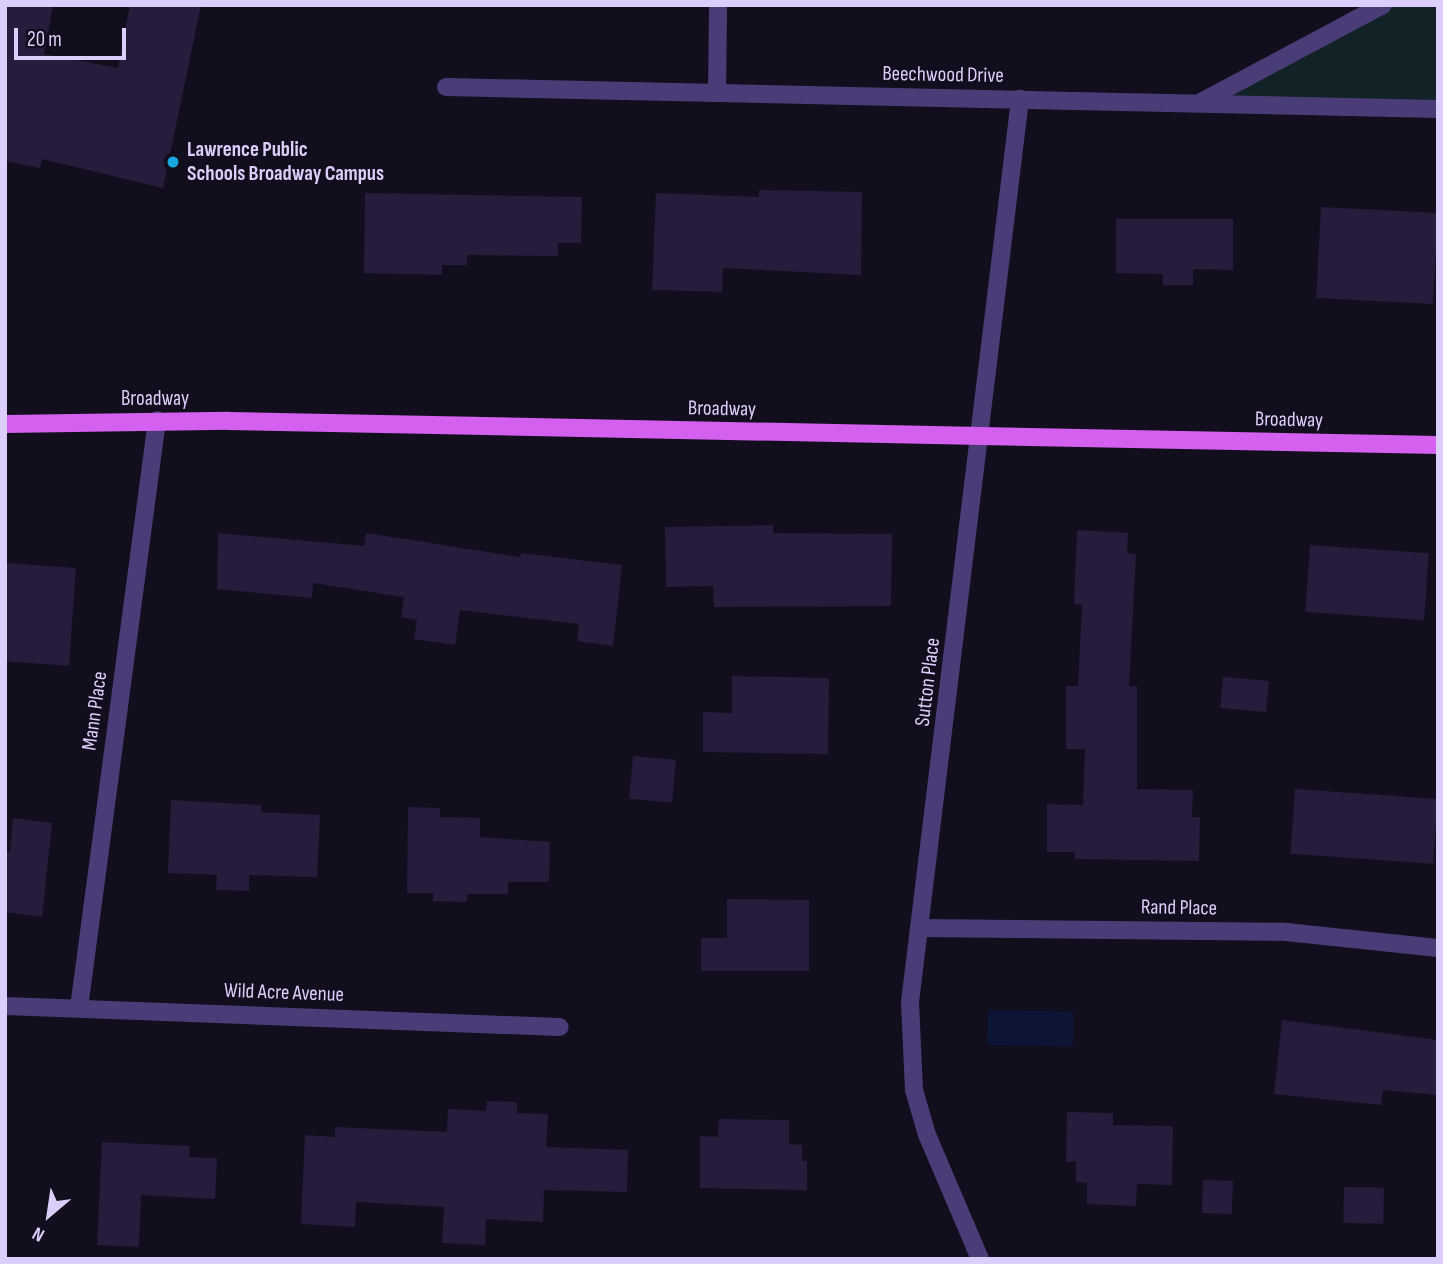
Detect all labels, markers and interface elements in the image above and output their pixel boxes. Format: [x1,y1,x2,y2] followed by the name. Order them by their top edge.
[18,14,130,58] scale bar
[27,27,62,52] text: 20 m
[882,61,1004,89] street label: Beechwood Drive
[187,137,384,187] place label: Lawrence Public Schools Broadway Campus
[165,154,181,170] marker: Lawrence Public Schools Broadway Campus
[121,386,189,412] street label: Broadway
[688,396,756,422] street label: Broadway
[1255,407,1323,433] street label: Broadway
[910,636,946,728] street label: Sutton Place
[77,670,113,752] street label: Mann Place
[1141,895,1217,921] street label: Rand Place
[224,978,344,1008] street label: Wild Acre Avenue
[14,1180,84,1250] north arrow
[29,1221,49,1246] text: N

